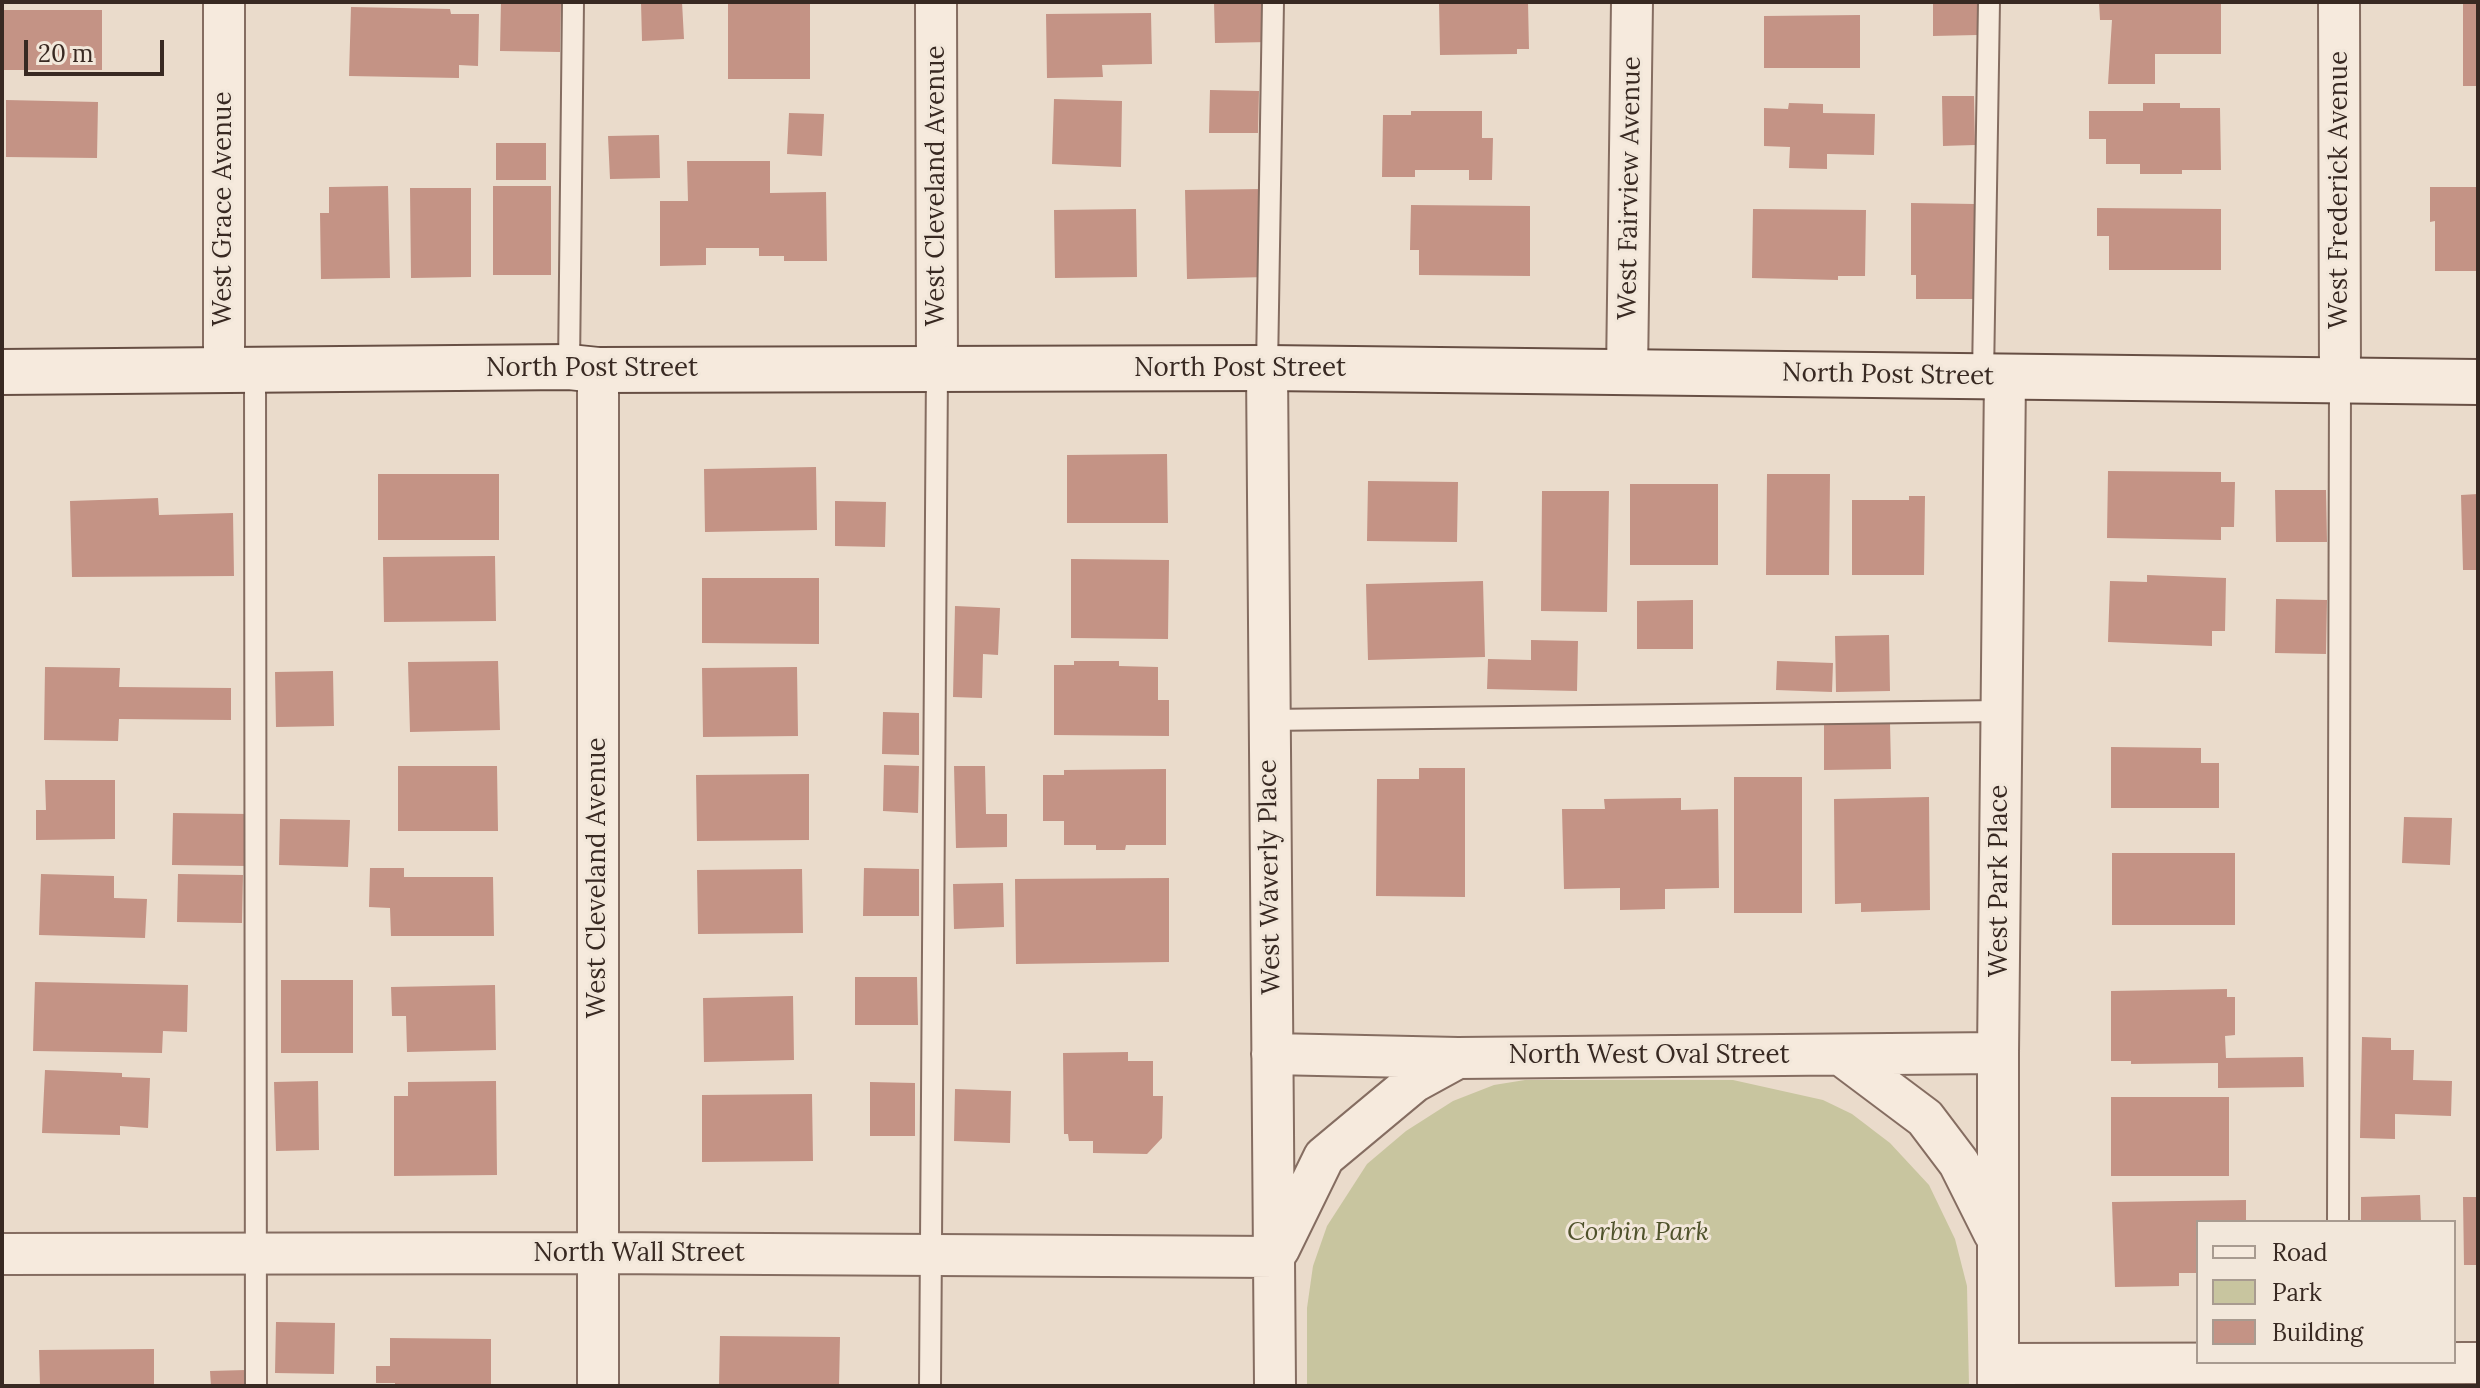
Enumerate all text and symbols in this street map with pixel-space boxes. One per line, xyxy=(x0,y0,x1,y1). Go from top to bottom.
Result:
scale bar xyxy=(28,24,168,74)
text: 20 m xyxy=(38,38,94,69)
street label: West Cleveland Avenue xyxy=(921,45,953,327)
street label: West Frederick Avenue xyxy=(2324,51,2356,329)
street label: West Fairview Avenue xyxy=(1612,56,1648,320)
street label: West Grace Avenue xyxy=(208,91,240,327)
street label: North Post Street xyxy=(486,353,698,385)
street label: North Post Street xyxy=(1134,353,1346,385)
street label: North Post Street xyxy=(1782,358,1994,392)
street label: West Cleveland Avenue xyxy=(582,737,614,1019)
street label: West Waverly Place xyxy=(1252,759,1288,995)
street label: West Park Place xyxy=(1984,785,2016,977)
street label: North West Oval Street xyxy=(1508,1040,1790,1072)
park label: Corbin Park xyxy=(1567,1217,1709,1249)
legend xyxy=(2196,1220,2456,1364)
text: Road xyxy=(2272,1237,2328,1268)
street label: North Wall Street xyxy=(533,1238,745,1270)
text: Park xyxy=(2272,1277,2322,1308)
text: Building xyxy=(2272,1317,2363,1348)

